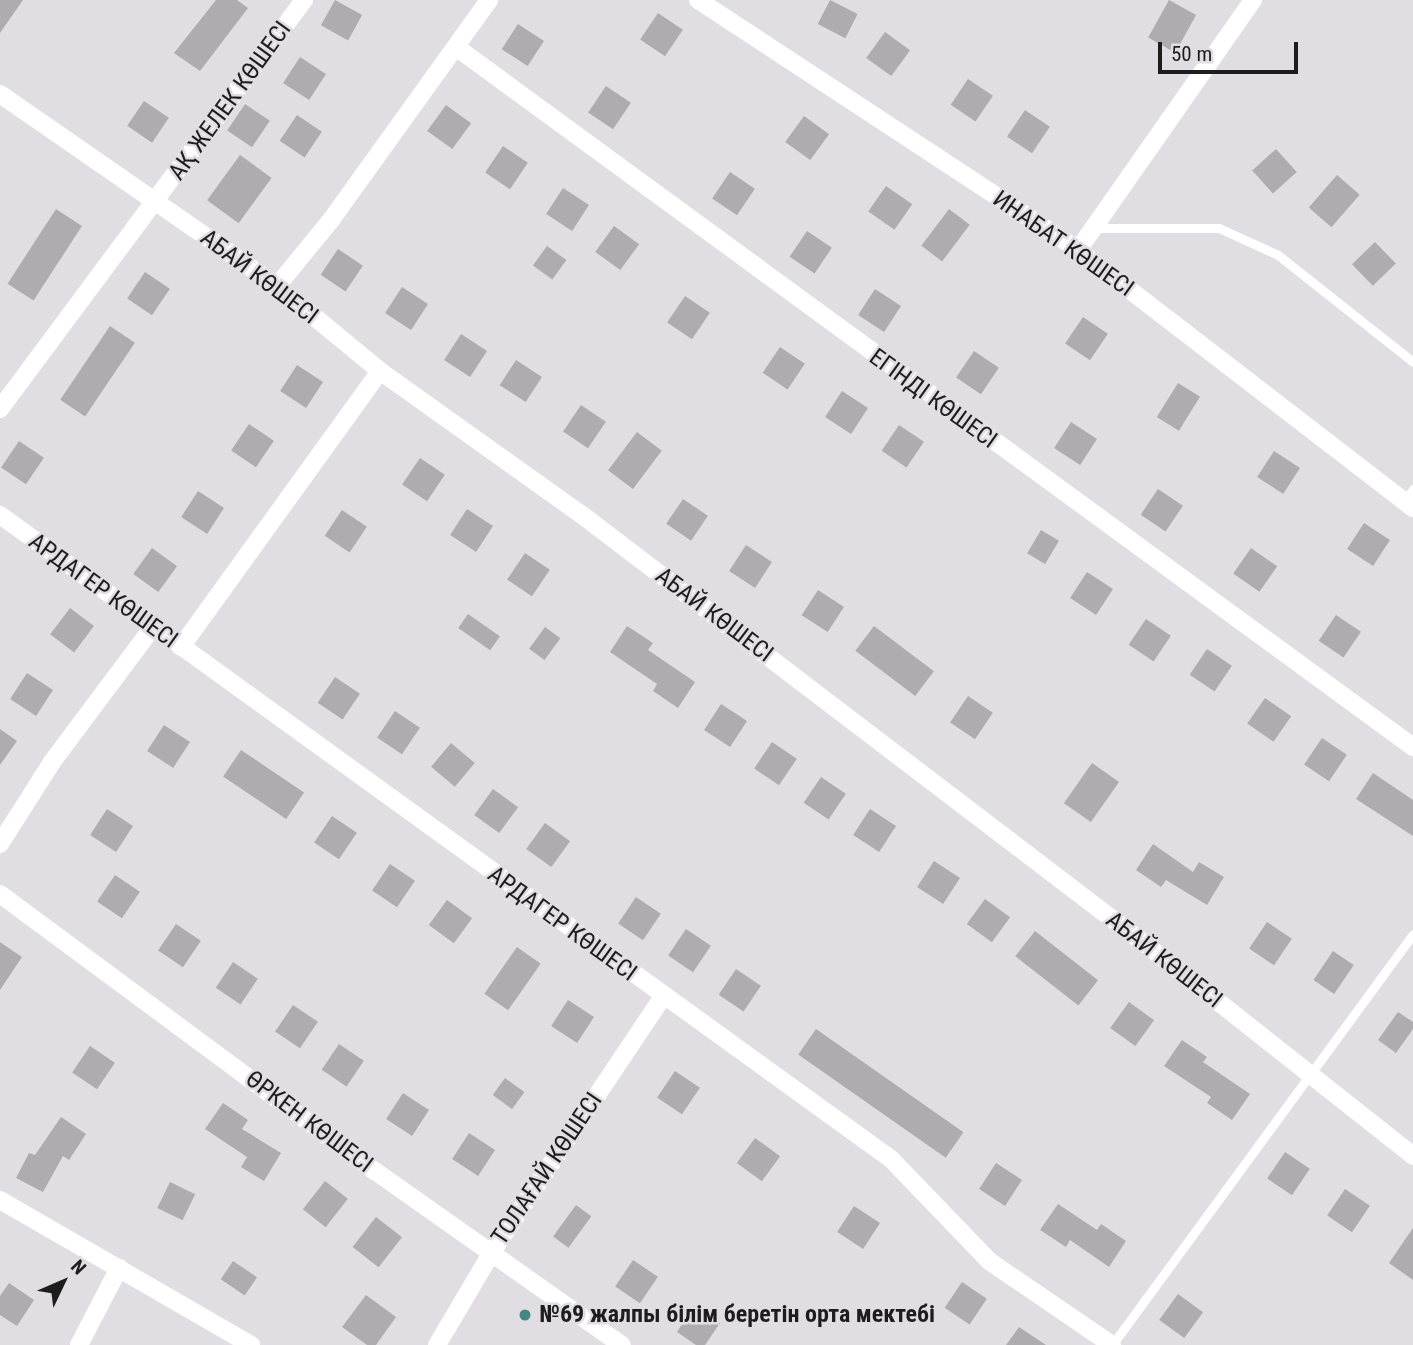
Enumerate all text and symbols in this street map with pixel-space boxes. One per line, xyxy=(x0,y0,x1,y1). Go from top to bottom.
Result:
street label: АҚ ЖЕЛЕК КӨШЕСІ xyxy=(163,16,297,186)
scale bar xyxy=(1161,28,1301,72)
text: 50 m xyxy=(1171,42,1212,66)
street label: ИНАБАТ КӨШЕСІ xyxy=(987,185,1139,303)
street label: АБАЙ КӨШЕСІ xyxy=(195,223,323,331)
street label: ЕГІНДІ КӨШЕСІ xyxy=(864,343,1002,455)
street label: АРДАГЕР КӨШЕСІ xyxy=(23,527,183,655)
street label: АБАЙ КӨШЕСІ xyxy=(650,561,778,669)
street label: АРДАГЕР КӨШЕСІ xyxy=(482,860,642,988)
street label: АБАЙ КӨШЕСІ xyxy=(1100,906,1228,1014)
street label: ӨРКЕН КӨШЕСІ xyxy=(240,1065,378,1179)
street label: ТОЛАҒАЙ КӨШЕСІ xyxy=(486,1088,608,1250)
north arrow xyxy=(28,1247,98,1317)
text: N xyxy=(66,1255,91,1279)
place label: №69 жалпы білім беретін орта мектебі xyxy=(539,1301,935,1329)
marker: №69 жалпы білім беретін орта мектебі xyxy=(517,1307,533,1323)

